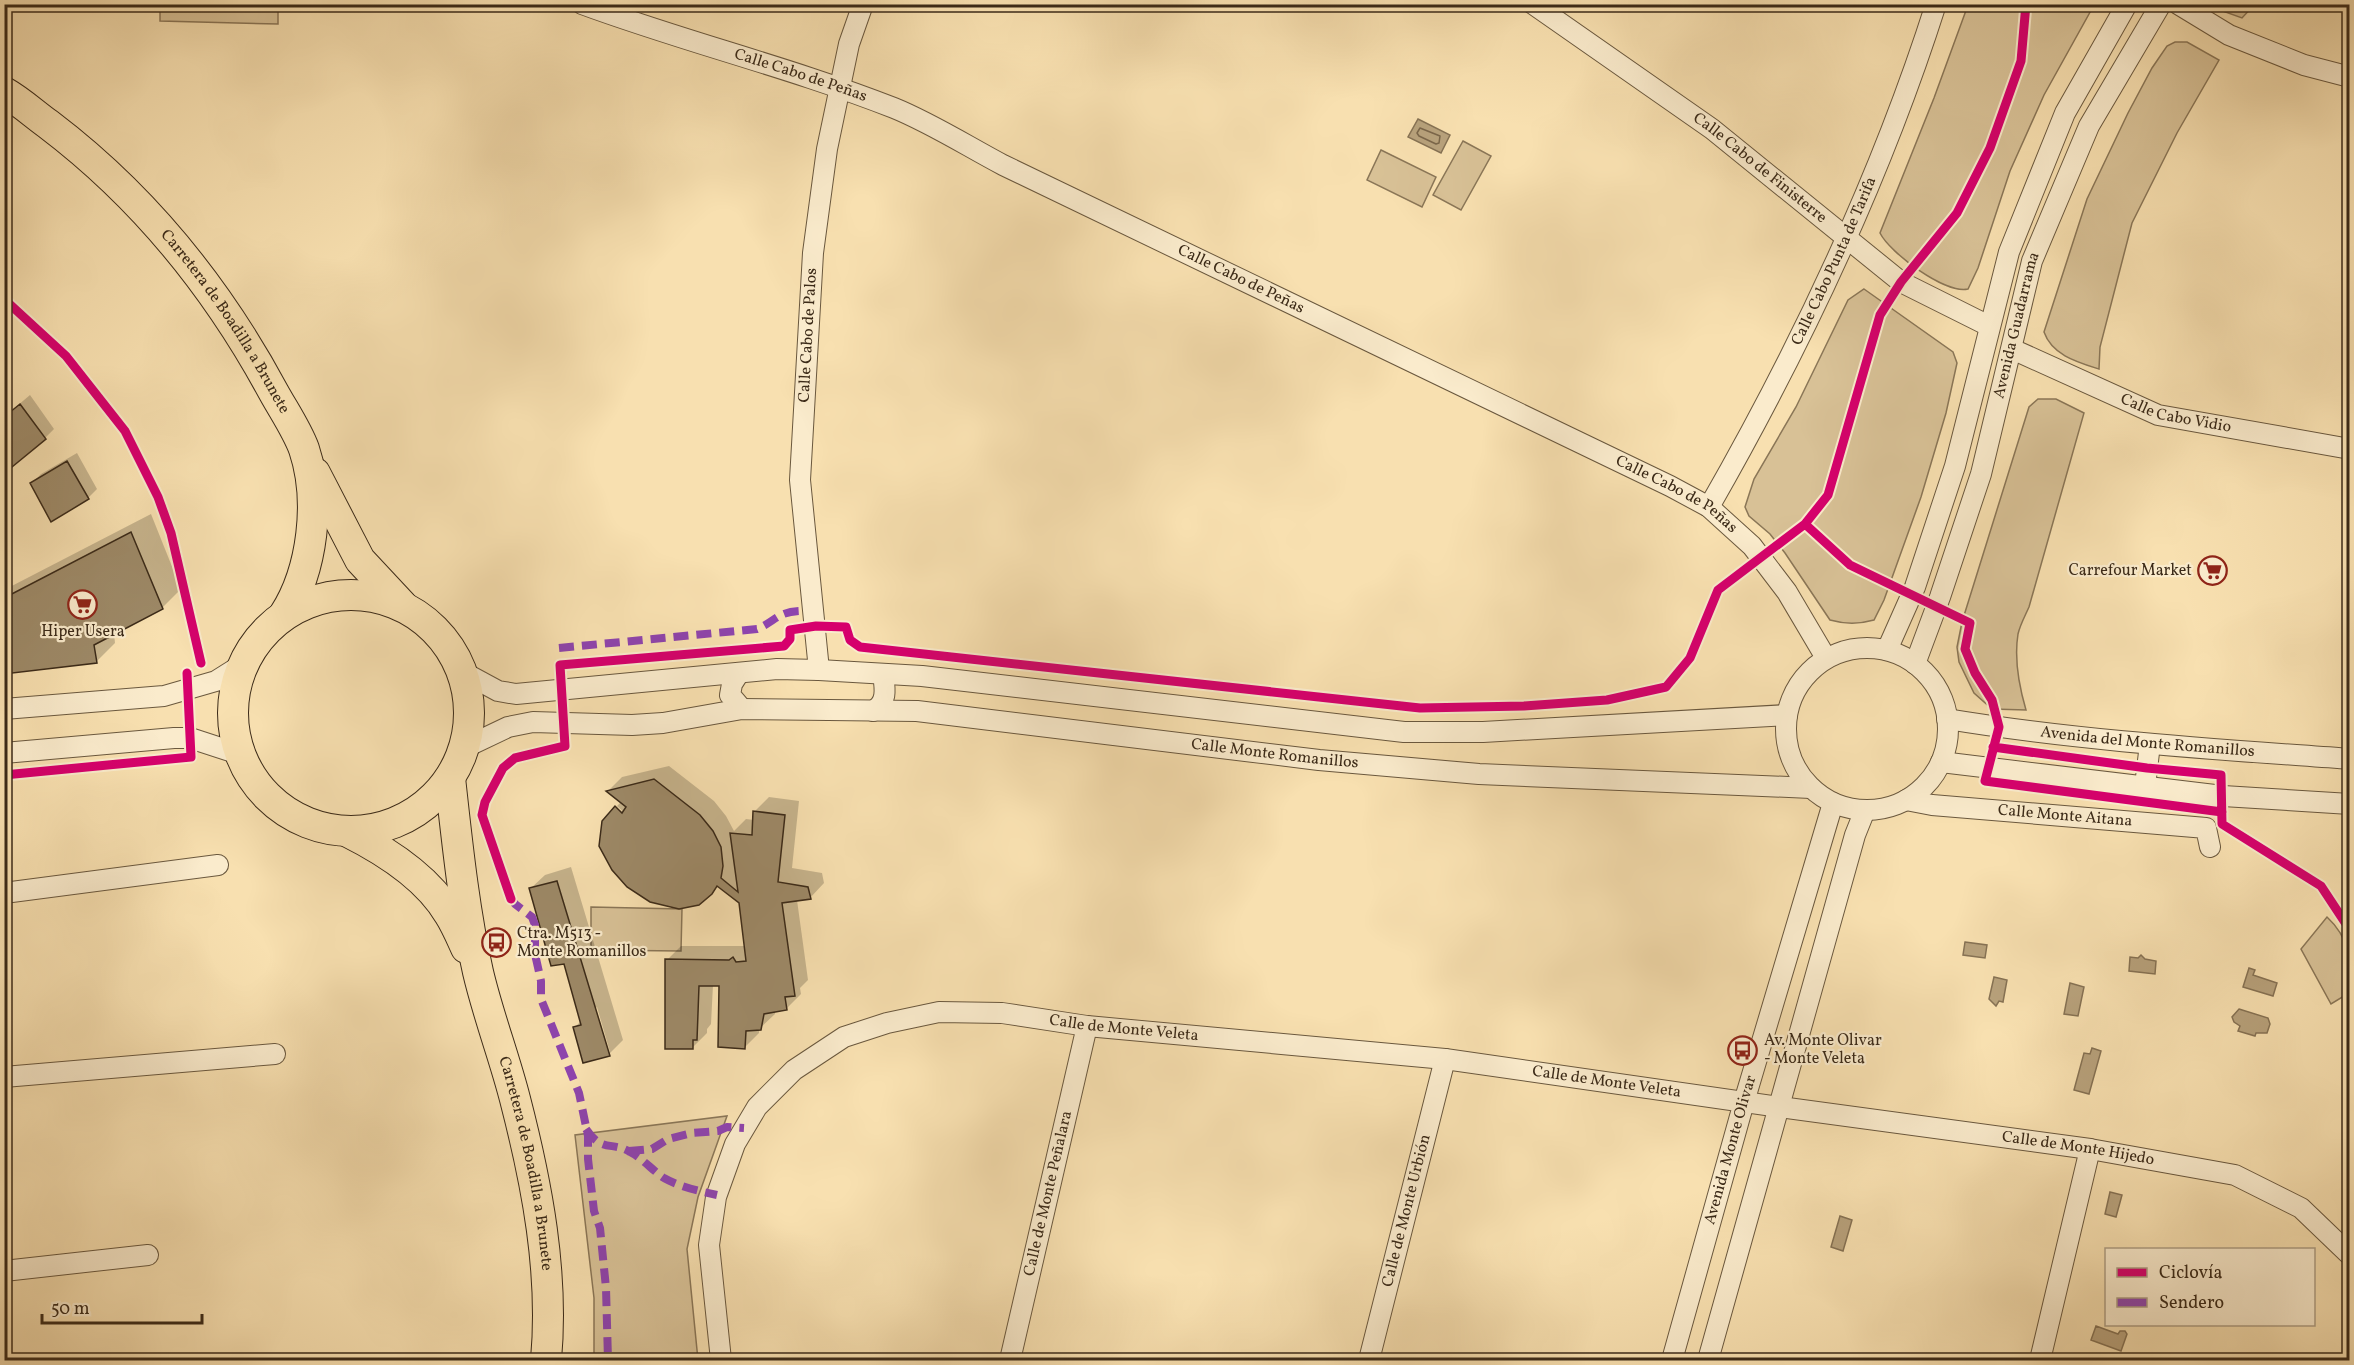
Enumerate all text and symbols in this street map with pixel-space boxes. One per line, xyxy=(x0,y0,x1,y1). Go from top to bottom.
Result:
street label: Calle Cabo de Peñas xyxy=(731,44,870,108)
street label: Calle Cabo de Finisterre xyxy=(1688,108,1831,229)
street label: Calle Cabo Punta de Tarifa xyxy=(1786,174,1882,349)
street label: Carretera de Boadilla a Brunete xyxy=(155,225,295,418)
street label: Calle Cabo de Peñas xyxy=(1174,240,1308,319)
street label: Avenida Guadarrama xyxy=(1988,249,2046,401)
street label: Calle Cabo de Palos xyxy=(793,267,823,403)
street label: Calle Cabo Vidio xyxy=(2117,388,2233,439)
street label: Calle Cabo de Peñas xyxy=(1612,450,1742,539)
supermarket icon: Carrefour Market xyxy=(2197,555,2229,587)
place label: Carrefour Market xyxy=(2068,560,2192,582)
supermarket icon: Hiper Usera xyxy=(67,588,99,620)
place label: Hiper Usera xyxy=(41,621,125,643)
street label: Avenida del Monte Romanillos xyxy=(2039,721,2256,763)
street label: Calle Monte Romanillos xyxy=(1190,734,1360,774)
street label: Calle Monte Aitana xyxy=(1997,800,2133,833)
place label: Ctra. M513 - Monte Romanillos xyxy=(517,923,647,963)
bus stop icon: Ctra. M513 - Monte Romanillos xyxy=(480,927,512,959)
street label: Calle de Monte Veleta xyxy=(1048,1009,1200,1047)
place label: Av. Monte Olivar - Monte Veleta xyxy=(1764,1030,1882,1070)
bus stop icon: Av. Monte Olivar - Monte Veleta xyxy=(1727,1034,1759,1066)
street label: Carretera de Boadilla a Brunete xyxy=(492,1054,557,1272)
street label: Calle de Monte Veleta xyxy=(1531,1061,1683,1104)
street label: Avenida Monte Olivar xyxy=(1699,1072,1762,1227)
street label: Calle de Monte Peñalara xyxy=(1019,1108,1078,1278)
street label: Calle de Monte Hijedo xyxy=(2000,1126,2156,1171)
street label: Calle de Monte Urbión xyxy=(1377,1132,1437,1289)
legend xyxy=(2105,1248,2315,1326)
text: Ciclovía xyxy=(2159,1261,2222,1286)
scale bar xyxy=(42,1287,202,1325)
text: Sendero xyxy=(2159,1291,2224,1316)
text: 50 m xyxy=(51,1297,90,1322)

